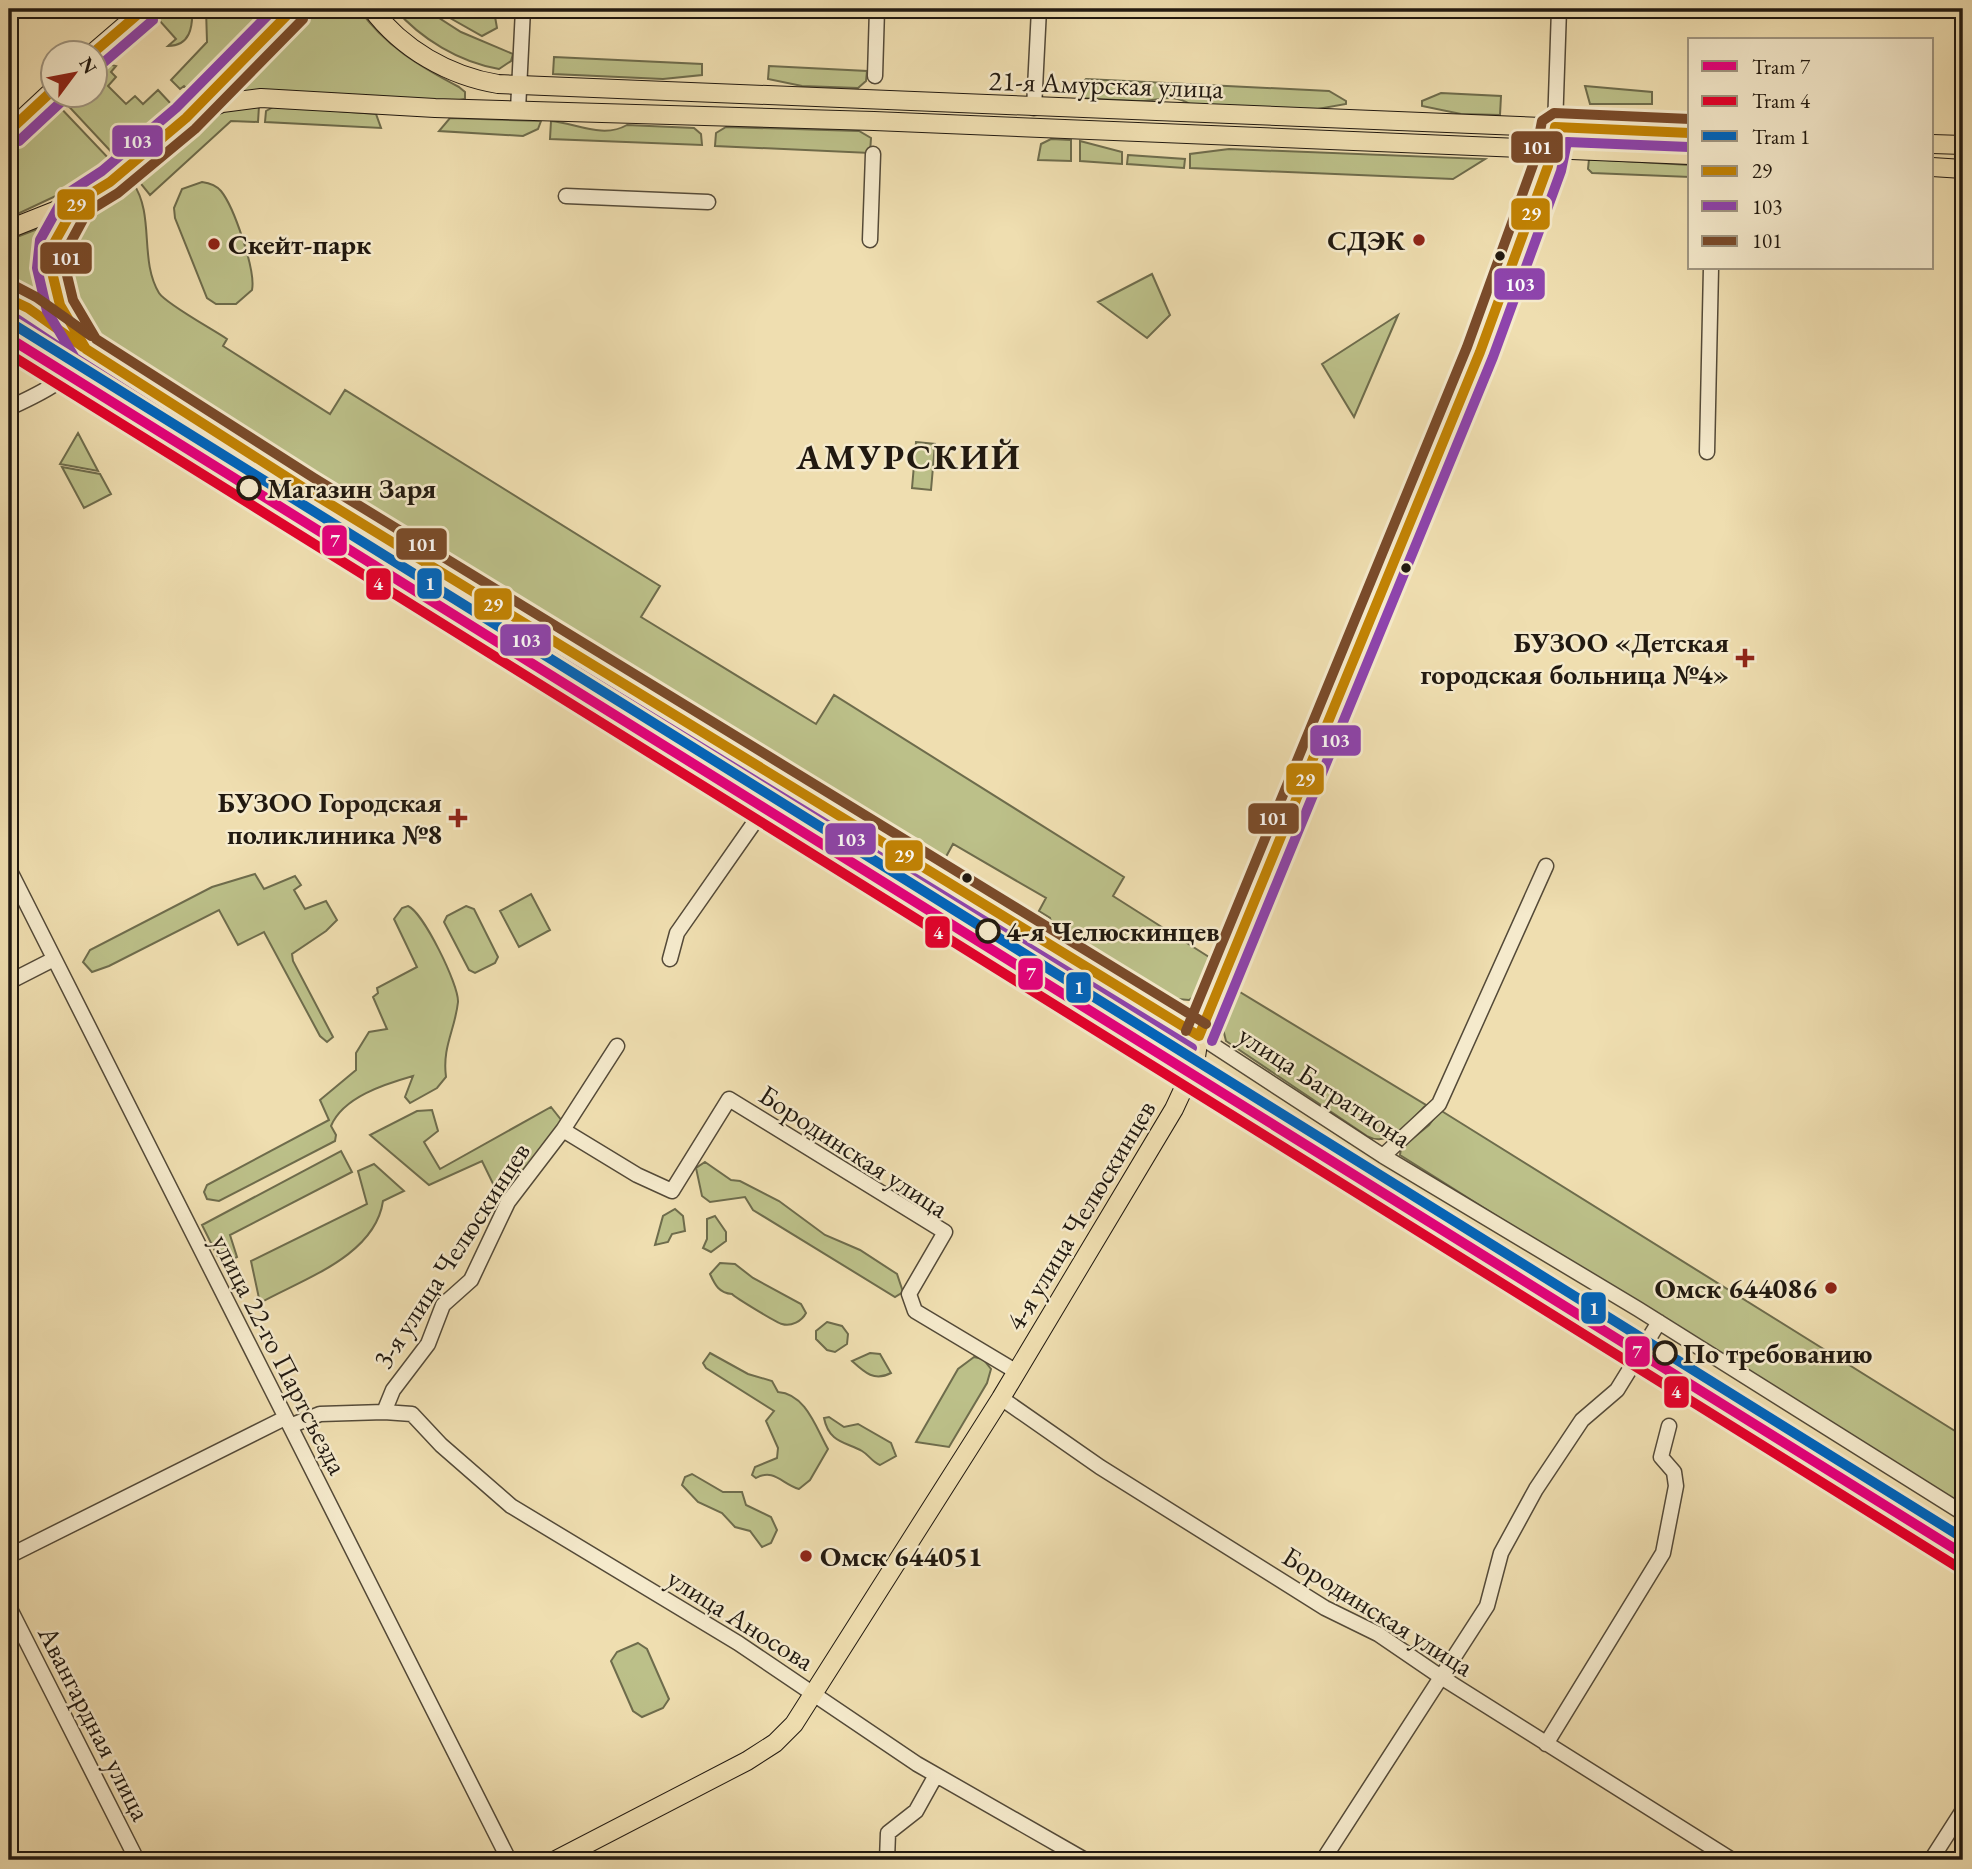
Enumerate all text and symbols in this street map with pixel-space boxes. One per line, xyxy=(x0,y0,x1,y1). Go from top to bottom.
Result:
north arrow xyxy=(38,38,108,108)
legend xyxy=(1688,38,1934,270)
text: N xyxy=(73,52,103,79)
text: Tram 7 xyxy=(1752,53,1811,80)
street label: 21-я Амурская улица xyxy=(988,62,1225,106)
text: Tram 4 xyxy=(1752,87,1811,114)
text: Tram 1 xyxy=(1752,123,1810,150)
line badge: 103 xyxy=(111,124,164,158)
text: 103 xyxy=(122,129,152,154)
line badge: 101 xyxy=(1510,130,1564,164)
text: 101 xyxy=(1522,135,1552,160)
text: 29 xyxy=(1752,157,1772,184)
line badge: 29 xyxy=(56,188,96,221)
text: 29 xyxy=(66,192,86,217)
text: 103 xyxy=(1752,193,1782,220)
line badge: 29 xyxy=(1510,197,1551,231)
text: 29 xyxy=(1521,201,1541,226)
place label: СДЭК xyxy=(1327,222,1406,258)
place label: Скейт-парк xyxy=(228,226,372,262)
text: 101 xyxy=(1752,227,1782,254)
marker: СДЭК xyxy=(1411,232,1427,248)
marker: Скейт-парк xyxy=(206,236,222,252)
line badge: 101 xyxy=(39,241,93,275)
text: 101 xyxy=(51,246,81,271)
unlabelled marker xyxy=(1493,249,1507,263)
line badge: 103 xyxy=(1493,267,1546,301)
text: 103 xyxy=(1505,272,1535,297)
district label: АМУРСКИЙ xyxy=(795,434,1022,479)
place label: Магазин Заря xyxy=(267,470,436,506)
marker: Магазин Заря xyxy=(237,476,261,500)
line badge: 7 xyxy=(321,524,348,557)
line badge: 101 xyxy=(395,527,448,561)
text: 7 xyxy=(330,528,341,553)
text: 101 xyxy=(407,532,437,557)
unlabelled marker xyxy=(1399,561,1413,575)
line badge: 4 xyxy=(365,567,392,601)
line badge: 1 xyxy=(416,567,443,600)
text: 4 xyxy=(373,571,384,596)
text: 1 xyxy=(425,571,435,596)
line badge: 29 xyxy=(473,587,513,621)
text: 29 xyxy=(483,592,503,617)
line badge: 103 xyxy=(499,623,552,657)
place label: БУЗОО «Детская городская больница №4» xyxy=(1420,624,1729,692)
text: 103 xyxy=(511,628,541,653)
marker: БУЗОО «Детская городская больница №4» xyxy=(1735,648,1755,668)
line badge: 103 xyxy=(1309,724,1362,757)
text: 103 xyxy=(1320,728,1350,753)
line badge: 29 xyxy=(1285,762,1325,796)
text: 29 xyxy=(1295,767,1315,792)
place label: БУЗОО Городская поликлиника №8 xyxy=(217,784,442,852)
line badge: 101 xyxy=(1247,802,1300,835)
text: 101 xyxy=(1258,806,1288,831)
marker: БУЗОО Городская поликлиника №8 xyxy=(448,808,468,828)
line badge: 103 xyxy=(824,822,877,856)
text: 103 xyxy=(836,827,866,852)
line badge: 29 xyxy=(884,839,924,872)
text: 29 xyxy=(894,843,914,868)
unlabelled marker xyxy=(960,871,974,885)
place label: 4-я Челюскинцев xyxy=(1006,913,1220,949)
line badge: 4 xyxy=(924,915,951,949)
marker: 4-я Челюскинцев xyxy=(976,919,1000,943)
text: 4 xyxy=(933,920,944,945)
line badge: 7 xyxy=(1017,957,1044,991)
text: 7 xyxy=(1026,961,1037,986)
line badge: 1 xyxy=(1065,971,1092,1004)
text: 1 xyxy=(1074,975,1084,1000)
street label: улица Багратиона xyxy=(1232,1017,1419,1156)
street label: Бородинская улица xyxy=(752,1076,956,1226)
street label: 4-я улица Челюскинцев xyxy=(997,1093,1163,1337)
street label: 3-я улица Челюскинцев xyxy=(364,1135,538,1375)
street label: улица 22-го Партсъезда xyxy=(204,1228,357,1481)
place label: Омск 644086 xyxy=(1654,1270,1817,1306)
marker: Омск 644086 xyxy=(1823,1280,1839,1296)
line badge: 1 xyxy=(1580,1291,1607,1325)
text: 1 xyxy=(1589,1296,1599,1321)
line badge: 7 xyxy=(1624,1335,1651,1368)
place label: По требованию xyxy=(1683,1335,1872,1371)
text: 7 xyxy=(1632,1339,1643,1364)
marker: По требованию xyxy=(1653,1341,1677,1365)
line badge: 4 xyxy=(1663,1375,1690,1409)
text: 4 xyxy=(1671,1379,1682,1404)
place label: Омск 644051 xyxy=(820,1538,983,1574)
street label: Бородинская улица xyxy=(1276,1538,1481,1685)
marker: Омск 644051 xyxy=(798,1548,814,1564)
street label: улица Аносова xyxy=(661,1560,822,1679)
street label: Авангардная улица xyxy=(30,1619,160,1827)

